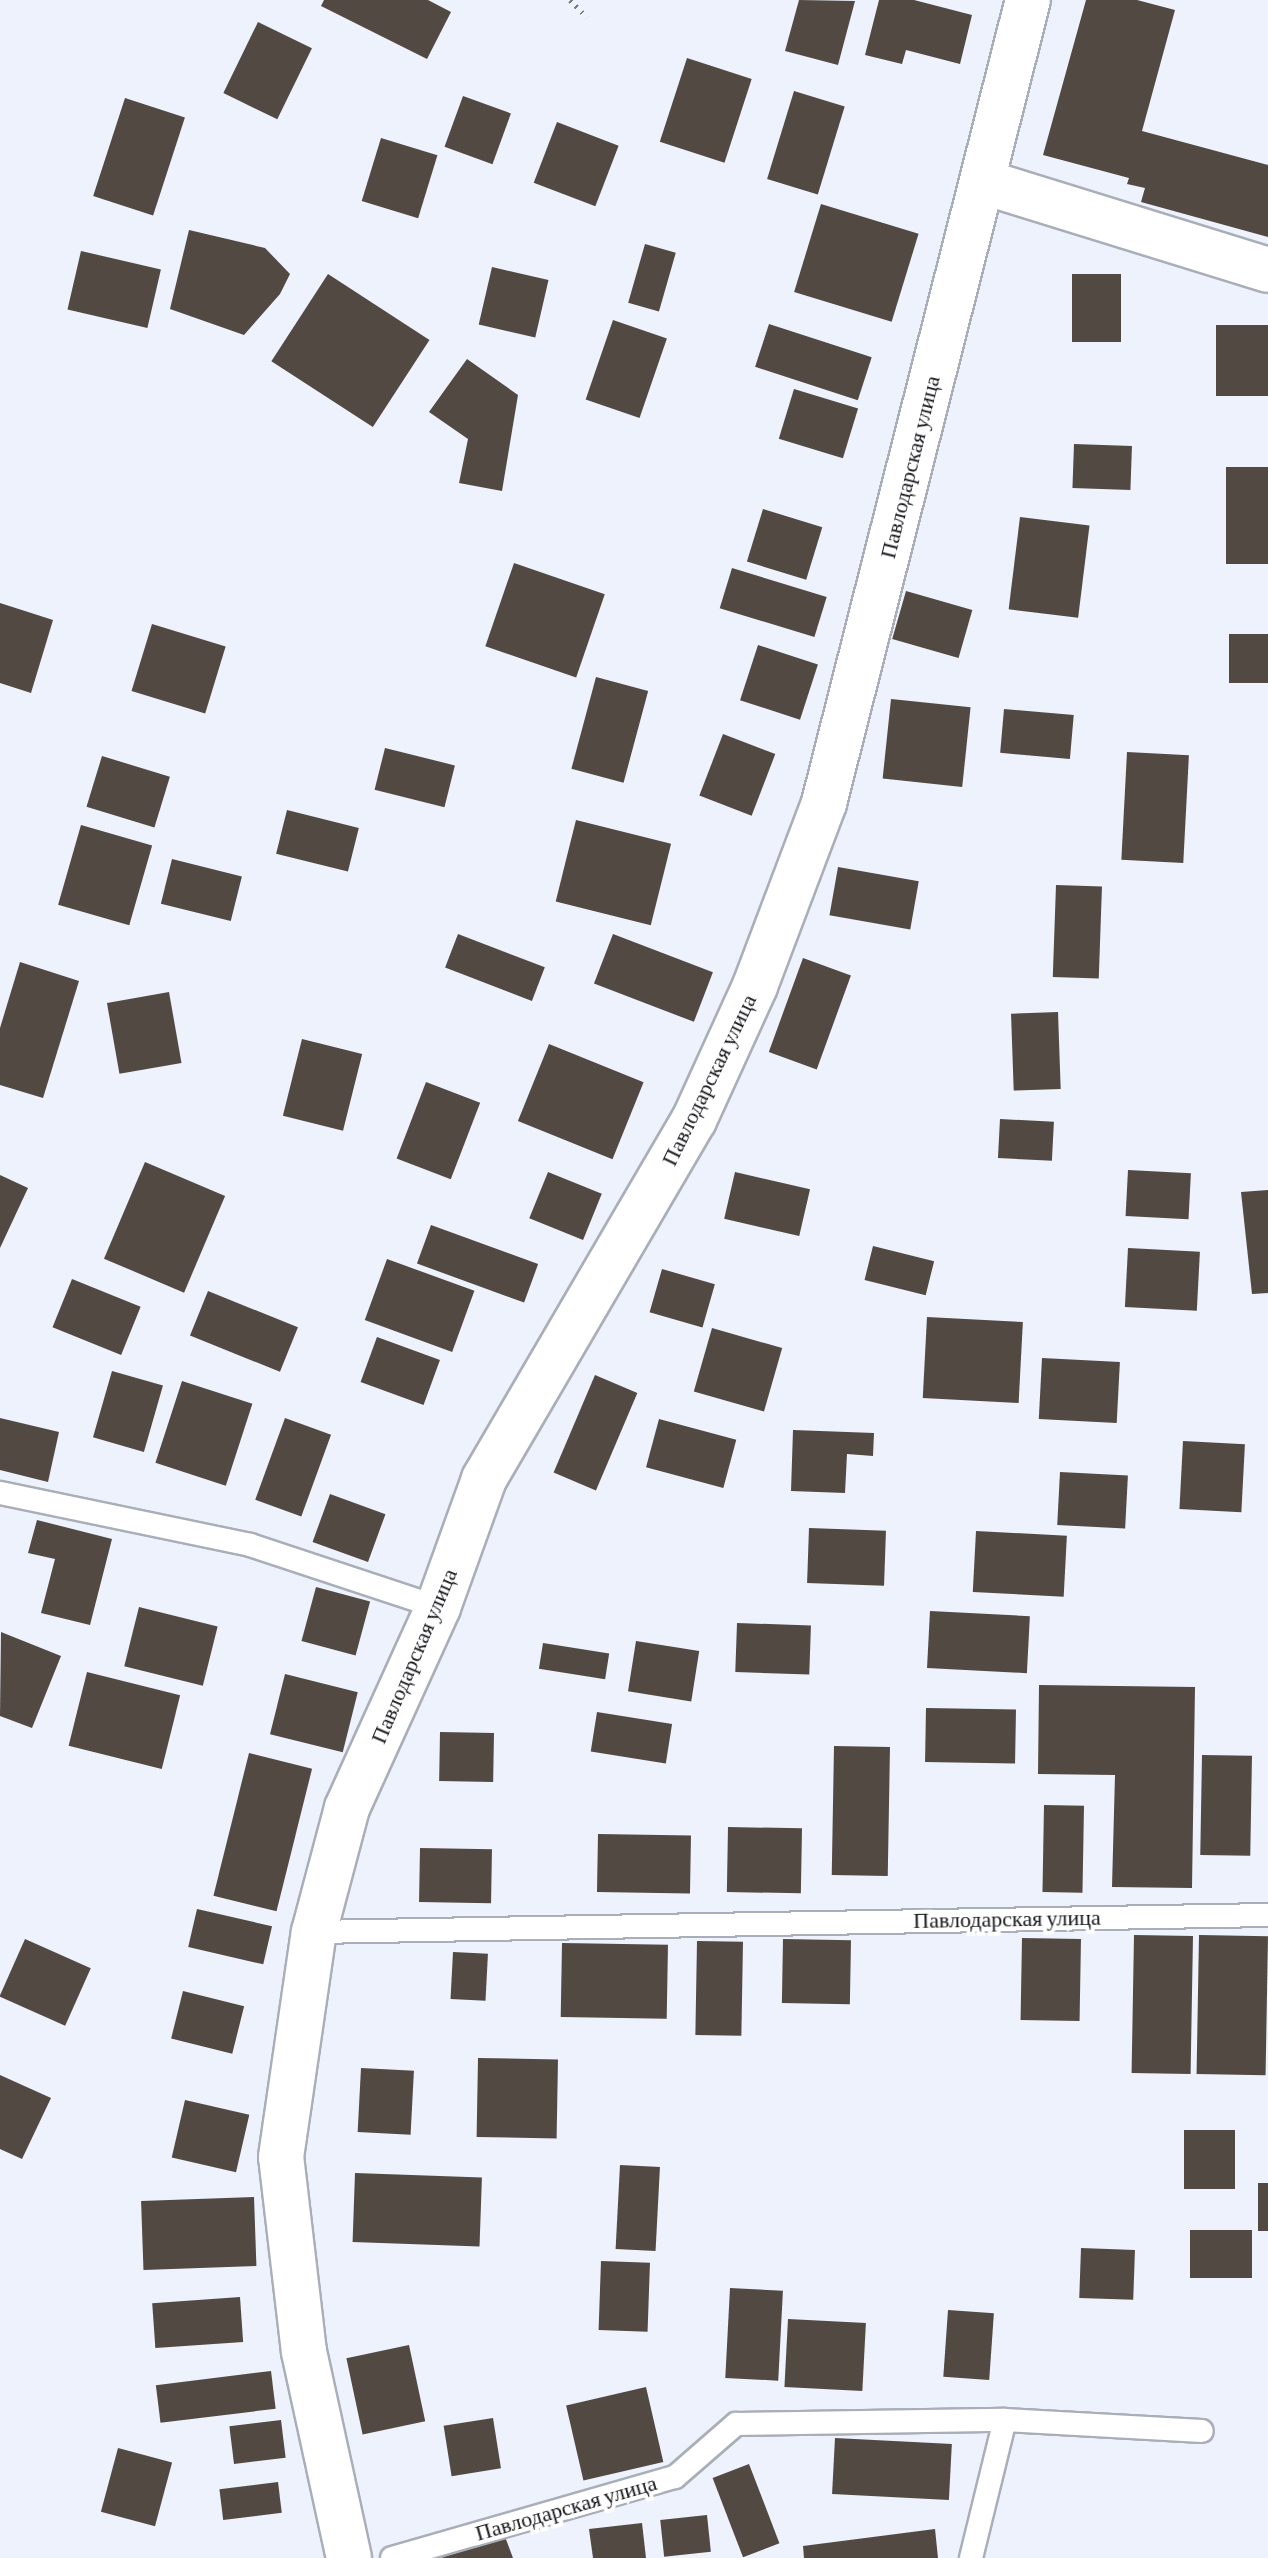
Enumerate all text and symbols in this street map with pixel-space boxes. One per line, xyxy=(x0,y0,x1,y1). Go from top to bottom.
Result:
street label: Павлодарская улица xyxy=(875,373,945,561)
street label: Павлодарская улица xyxy=(656,990,762,1170)
street label: Павлодарская улица xyxy=(365,1565,463,1747)
street label: Павлодарская улица xyxy=(913,1904,1101,1934)
street label: Павлодарская улица xyxy=(472,2469,660,2547)

